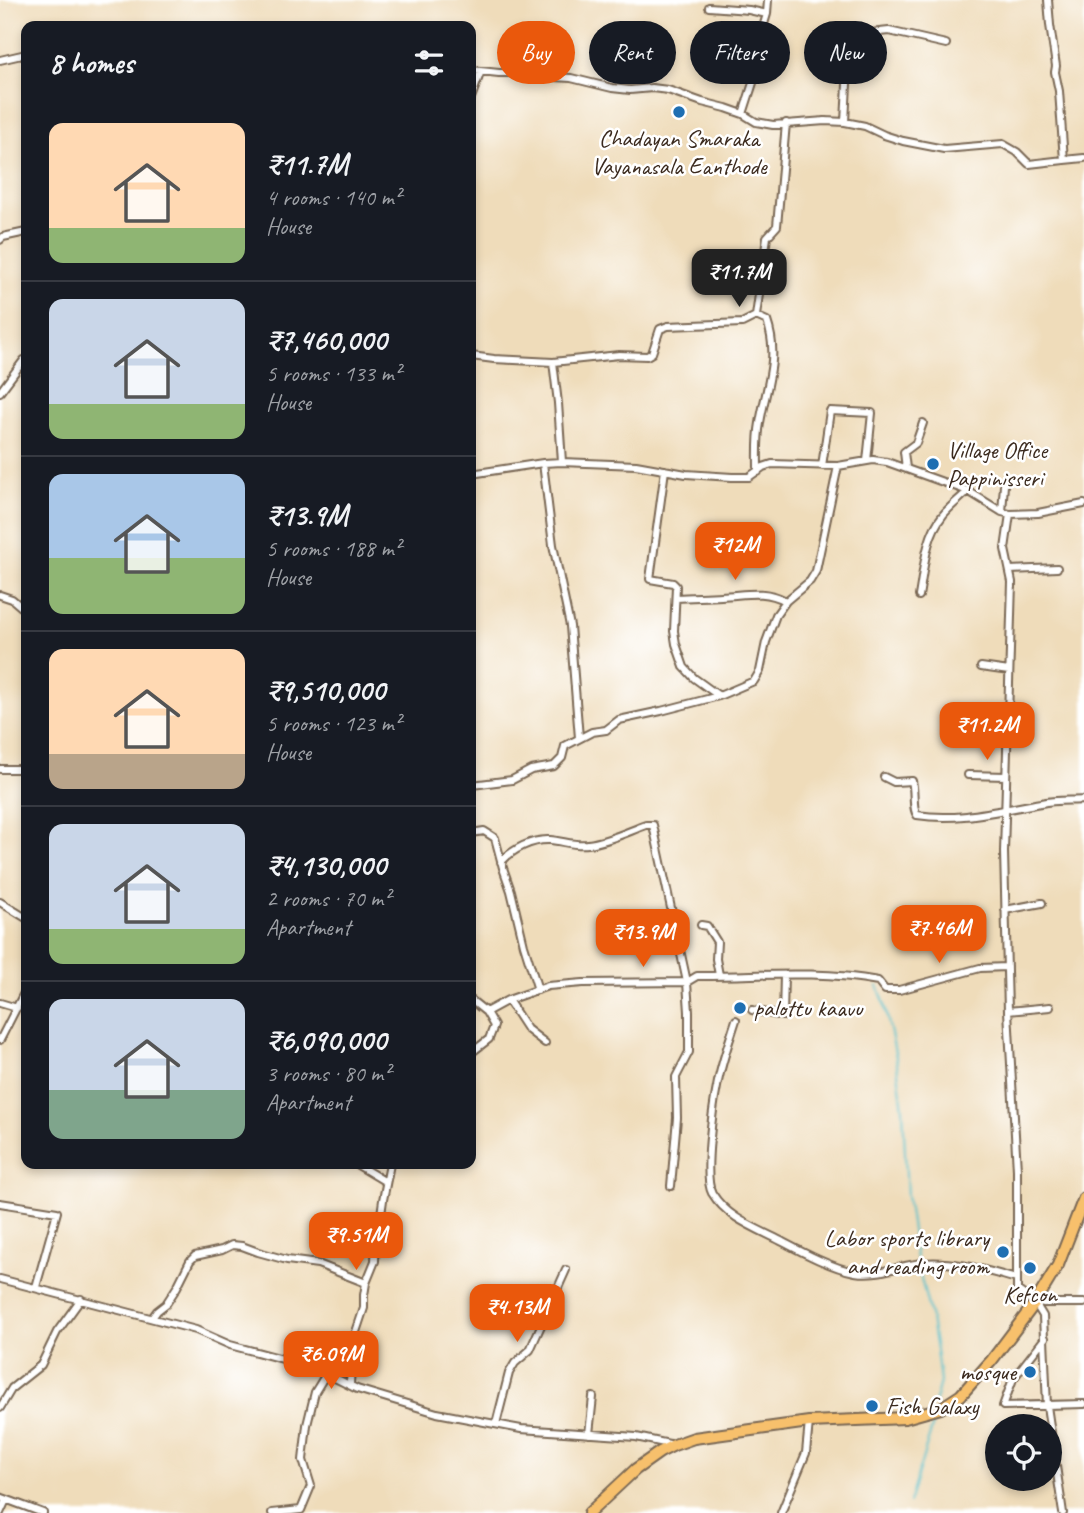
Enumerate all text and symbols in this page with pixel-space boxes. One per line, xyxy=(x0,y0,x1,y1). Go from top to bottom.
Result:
chip: Buy xyxy=(497,21,575,84)
chip: Rent xyxy=(589,21,676,84)
chip: Filters xyxy=(690,21,790,84)
chip: New xyxy=(804,21,887,84)
text: 8 homes xyxy=(49,44,134,82)
icon: filters xyxy=(410,44,448,82)
marker: Chadayan Smaraka Vayanasala Eanthode xyxy=(671,104,687,120)
place label: Chadayan Smaraka Vayanasala Eanthode xyxy=(591,123,769,181)
text: ₹11.7M xyxy=(266,145,348,183)
icon: home xyxy=(105,151,189,235)
text: 4 rooms · 140 m² xyxy=(266,183,401,212)
text: House xyxy=(266,212,311,241)
pin: ₹11.7M xyxy=(682,250,796,309)
text: ₹11.7M xyxy=(708,257,770,286)
text: ₹7,460,000 xyxy=(266,321,386,359)
icon: home xyxy=(105,327,189,411)
text: 5 rooms · 133 m² xyxy=(266,359,401,388)
text: House xyxy=(266,388,311,417)
place label: Village Office Pappinisseri xyxy=(947,435,1049,493)
marker: Village Office Pappinisseri xyxy=(925,456,941,472)
text: ₹13.9M xyxy=(266,496,347,534)
icon: home xyxy=(105,502,189,586)
pin: ₹12M xyxy=(694,522,776,582)
text: ₹12M xyxy=(711,530,759,559)
text: 5 rooms · 188 m² xyxy=(266,534,401,563)
text: House xyxy=(266,563,311,592)
text: ₹9,510,000 xyxy=(266,671,385,709)
icon: home xyxy=(105,677,189,761)
pin: ₹11.2M xyxy=(930,702,1044,762)
text: 5 rooms · 123 m² xyxy=(266,709,401,738)
text: ₹11.2M xyxy=(956,710,1018,739)
text: House xyxy=(266,738,311,767)
text: ₹4,130,000 xyxy=(266,846,386,884)
icon: home xyxy=(105,852,189,936)
text: 2 rooms · 70 m² xyxy=(266,884,390,913)
pin: ₹7.46M xyxy=(882,906,996,965)
pin: ₹13.9M xyxy=(586,909,700,969)
text: Apartment xyxy=(266,913,351,942)
text: ₹7.46M xyxy=(907,913,971,942)
text: ₹13.9M xyxy=(612,917,674,946)
place label: palottu kaavu xyxy=(754,993,864,1023)
marker: palottu kaavu xyxy=(732,1000,748,1016)
text: ₹6,090,000 xyxy=(266,1021,386,1059)
icon: home xyxy=(105,1027,189,1111)
text: 3 rooms · 80 m² xyxy=(266,1059,390,1088)
text: Apartment xyxy=(266,1088,351,1117)
pin: ₹9.51M xyxy=(299,1212,413,1272)
text: ₹9.51M xyxy=(325,1220,387,1249)
place label: Labor sports library and reading room xyxy=(825,1223,991,1281)
marker: Labor sports library and reading room xyxy=(995,1244,1011,1260)
marker: Kefcon xyxy=(1022,1260,1038,1276)
place label: Kefcon xyxy=(1003,1279,1058,1309)
pin: ₹4.13M xyxy=(460,1284,574,1344)
text: ₹4.13M xyxy=(486,1292,548,1321)
pin: ₹6.09M xyxy=(274,1332,388,1391)
text: ₹6.09M xyxy=(300,1339,362,1368)
place label: mosque xyxy=(960,1357,1018,1387)
marker: mosque xyxy=(1022,1364,1038,1380)
place label: Fish Galaxy xyxy=(886,1391,980,1421)
marker: Fish Galaxy xyxy=(864,1398,880,1414)
map controls xyxy=(985,1414,1062,1491)
button: locate xyxy=(985,1414,1062,1491)

